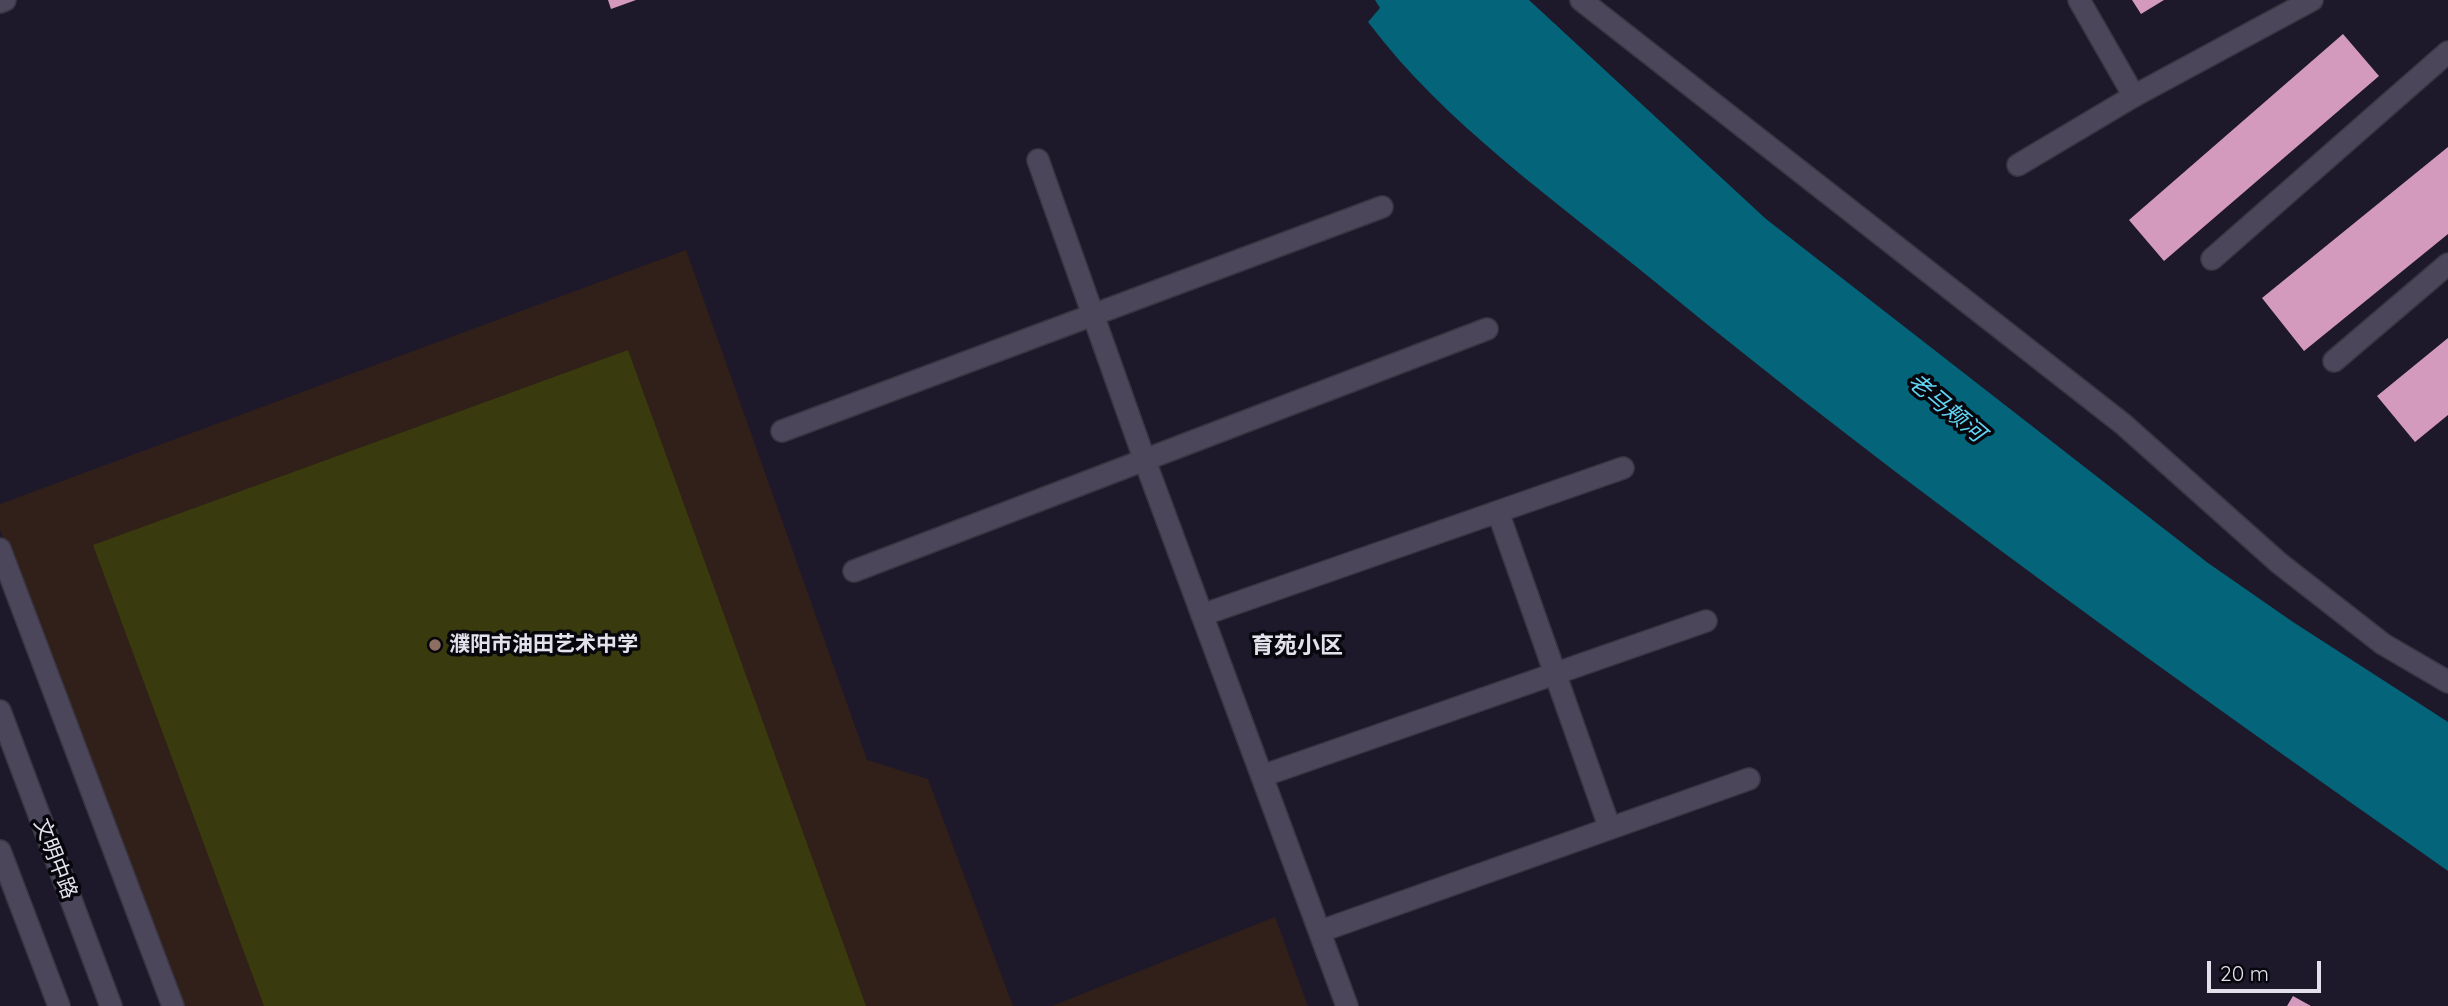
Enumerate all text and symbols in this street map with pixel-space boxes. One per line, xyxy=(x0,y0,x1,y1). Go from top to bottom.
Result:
water label: 老马颊河 xyxy=(1902,368,1990,448)
place label: 濮阳市油田艺术中学 xyxy=(449,632,638,658)
district label: 育苑小区 xyxy=(1251,632,1343,660)
marker: 濮阳市油田艺术中学 xyxy=(427,637,443,653)
street label: 文明中路 xyxy=(28,815,82,903)
scale bar xyxy=(2210,946,2324,990)
text: 20 m xyxy=(2220,960,2269,986)

